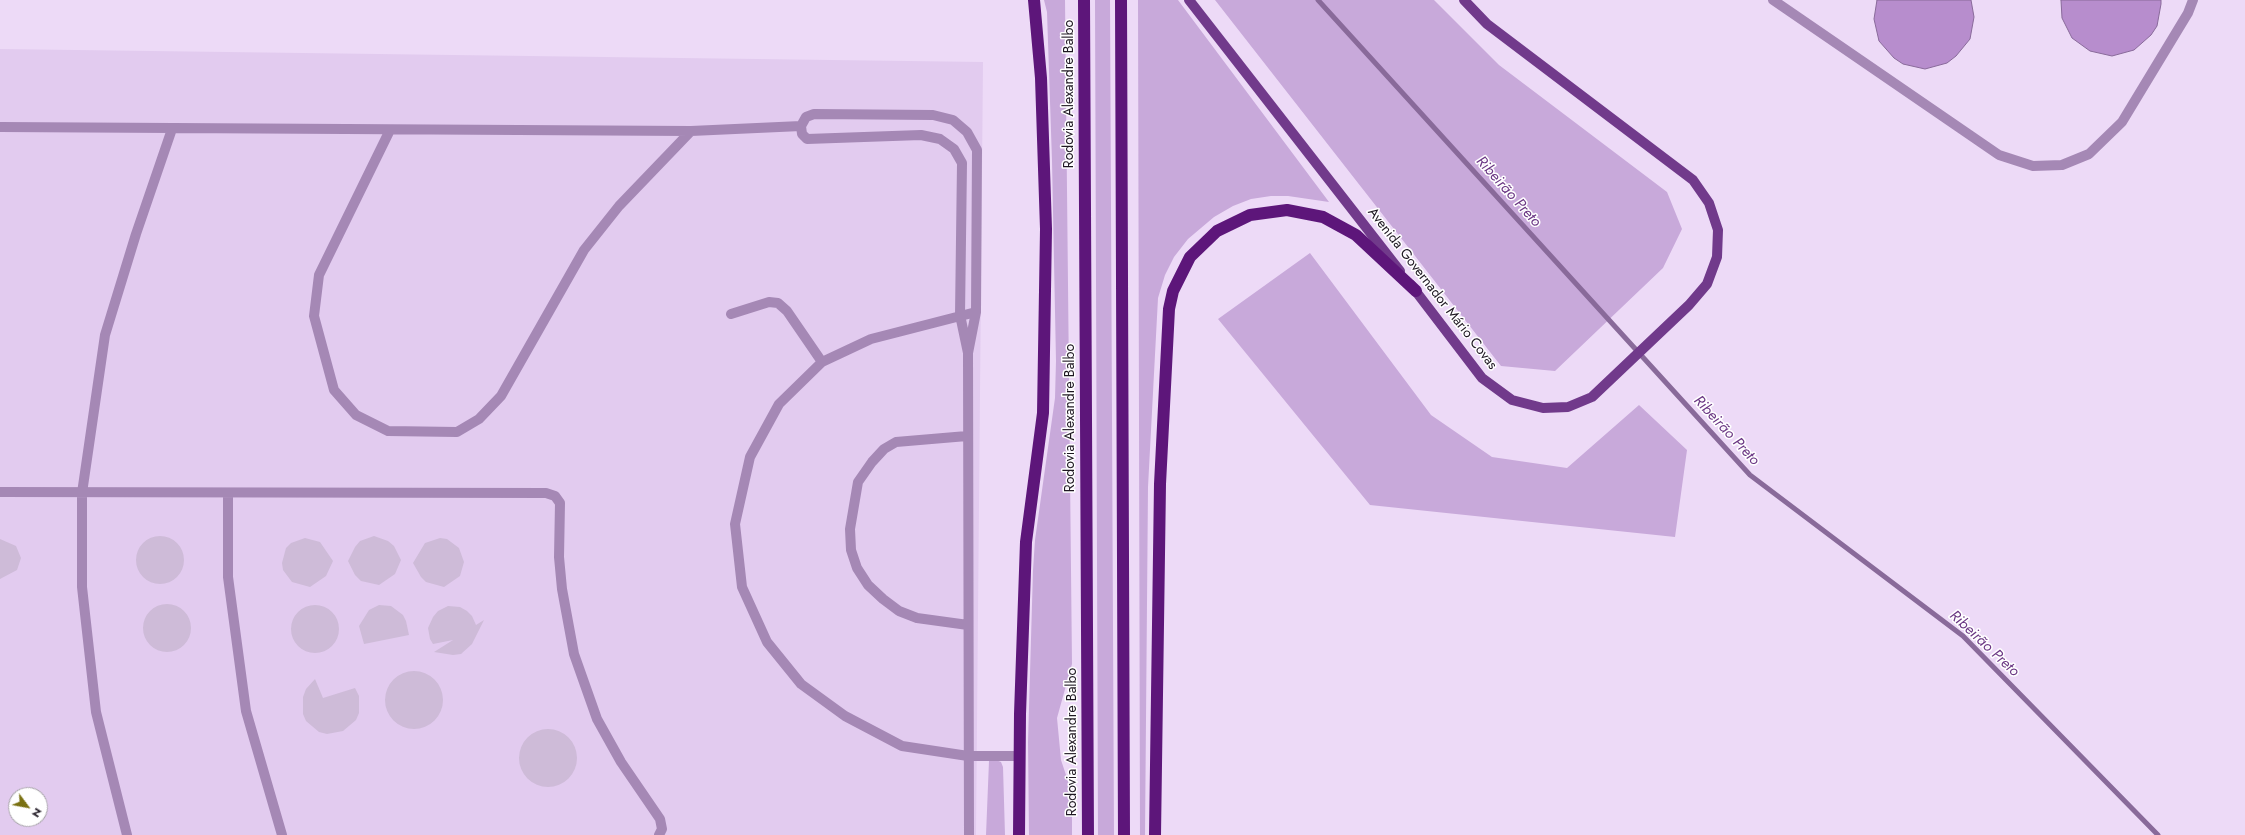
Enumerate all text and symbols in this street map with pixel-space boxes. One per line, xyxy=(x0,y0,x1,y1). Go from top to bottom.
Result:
street label: Rodovia Alexandre Balbo xyxy=(1062,20,1078,168)
water label: Ribeirão Preto xyxy=(1472,153,1544,231)
street label: Avenida Governador Mário Covas xyxy=(1364,205,1500,373)
street label: Rodovia Alexandre Balbo xyxy=(1063,344,1079,492)
water label: Ribeirão Preto xyxy=(1689,392,1763,470)
water label: Ribeirão Preto xyxy=(1945,607,2023,681)
street label: Rodovia Alexandre Balbo xyxy=(1065,668,1081,816)
north arrow xyxy=(8,787,48,827)
text: N xyxy=(28,805,46,821)

